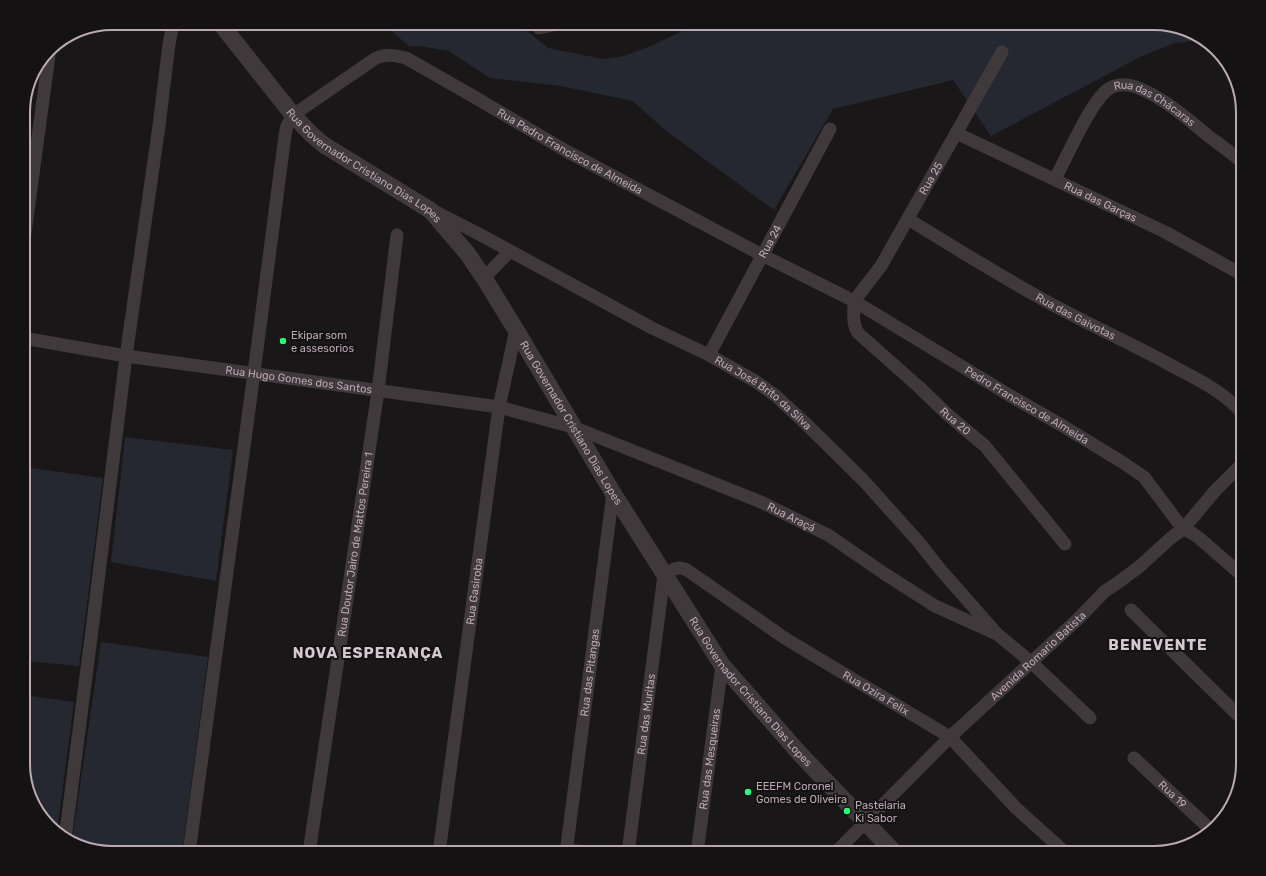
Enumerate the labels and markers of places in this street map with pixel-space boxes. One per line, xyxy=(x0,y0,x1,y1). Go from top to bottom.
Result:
place label: Ekipar som e assesorios xyxy=(291,329,354,355)
marker: Ekipar som e assesorios xyxy=(278,336,288,346)
place label: EEEFM Coronel Gomes de Oliveira xyxy=(756,780,847,806)
marker: EEEFM Coronel Gomes de Oliveira xyxy=(743,787,753,797)
place label: Pastelaria Ki Sabor xyxy=(855,799,906,825)
marker: Pastelaria Ki Sabor xyxy=(842,806,852,816)

